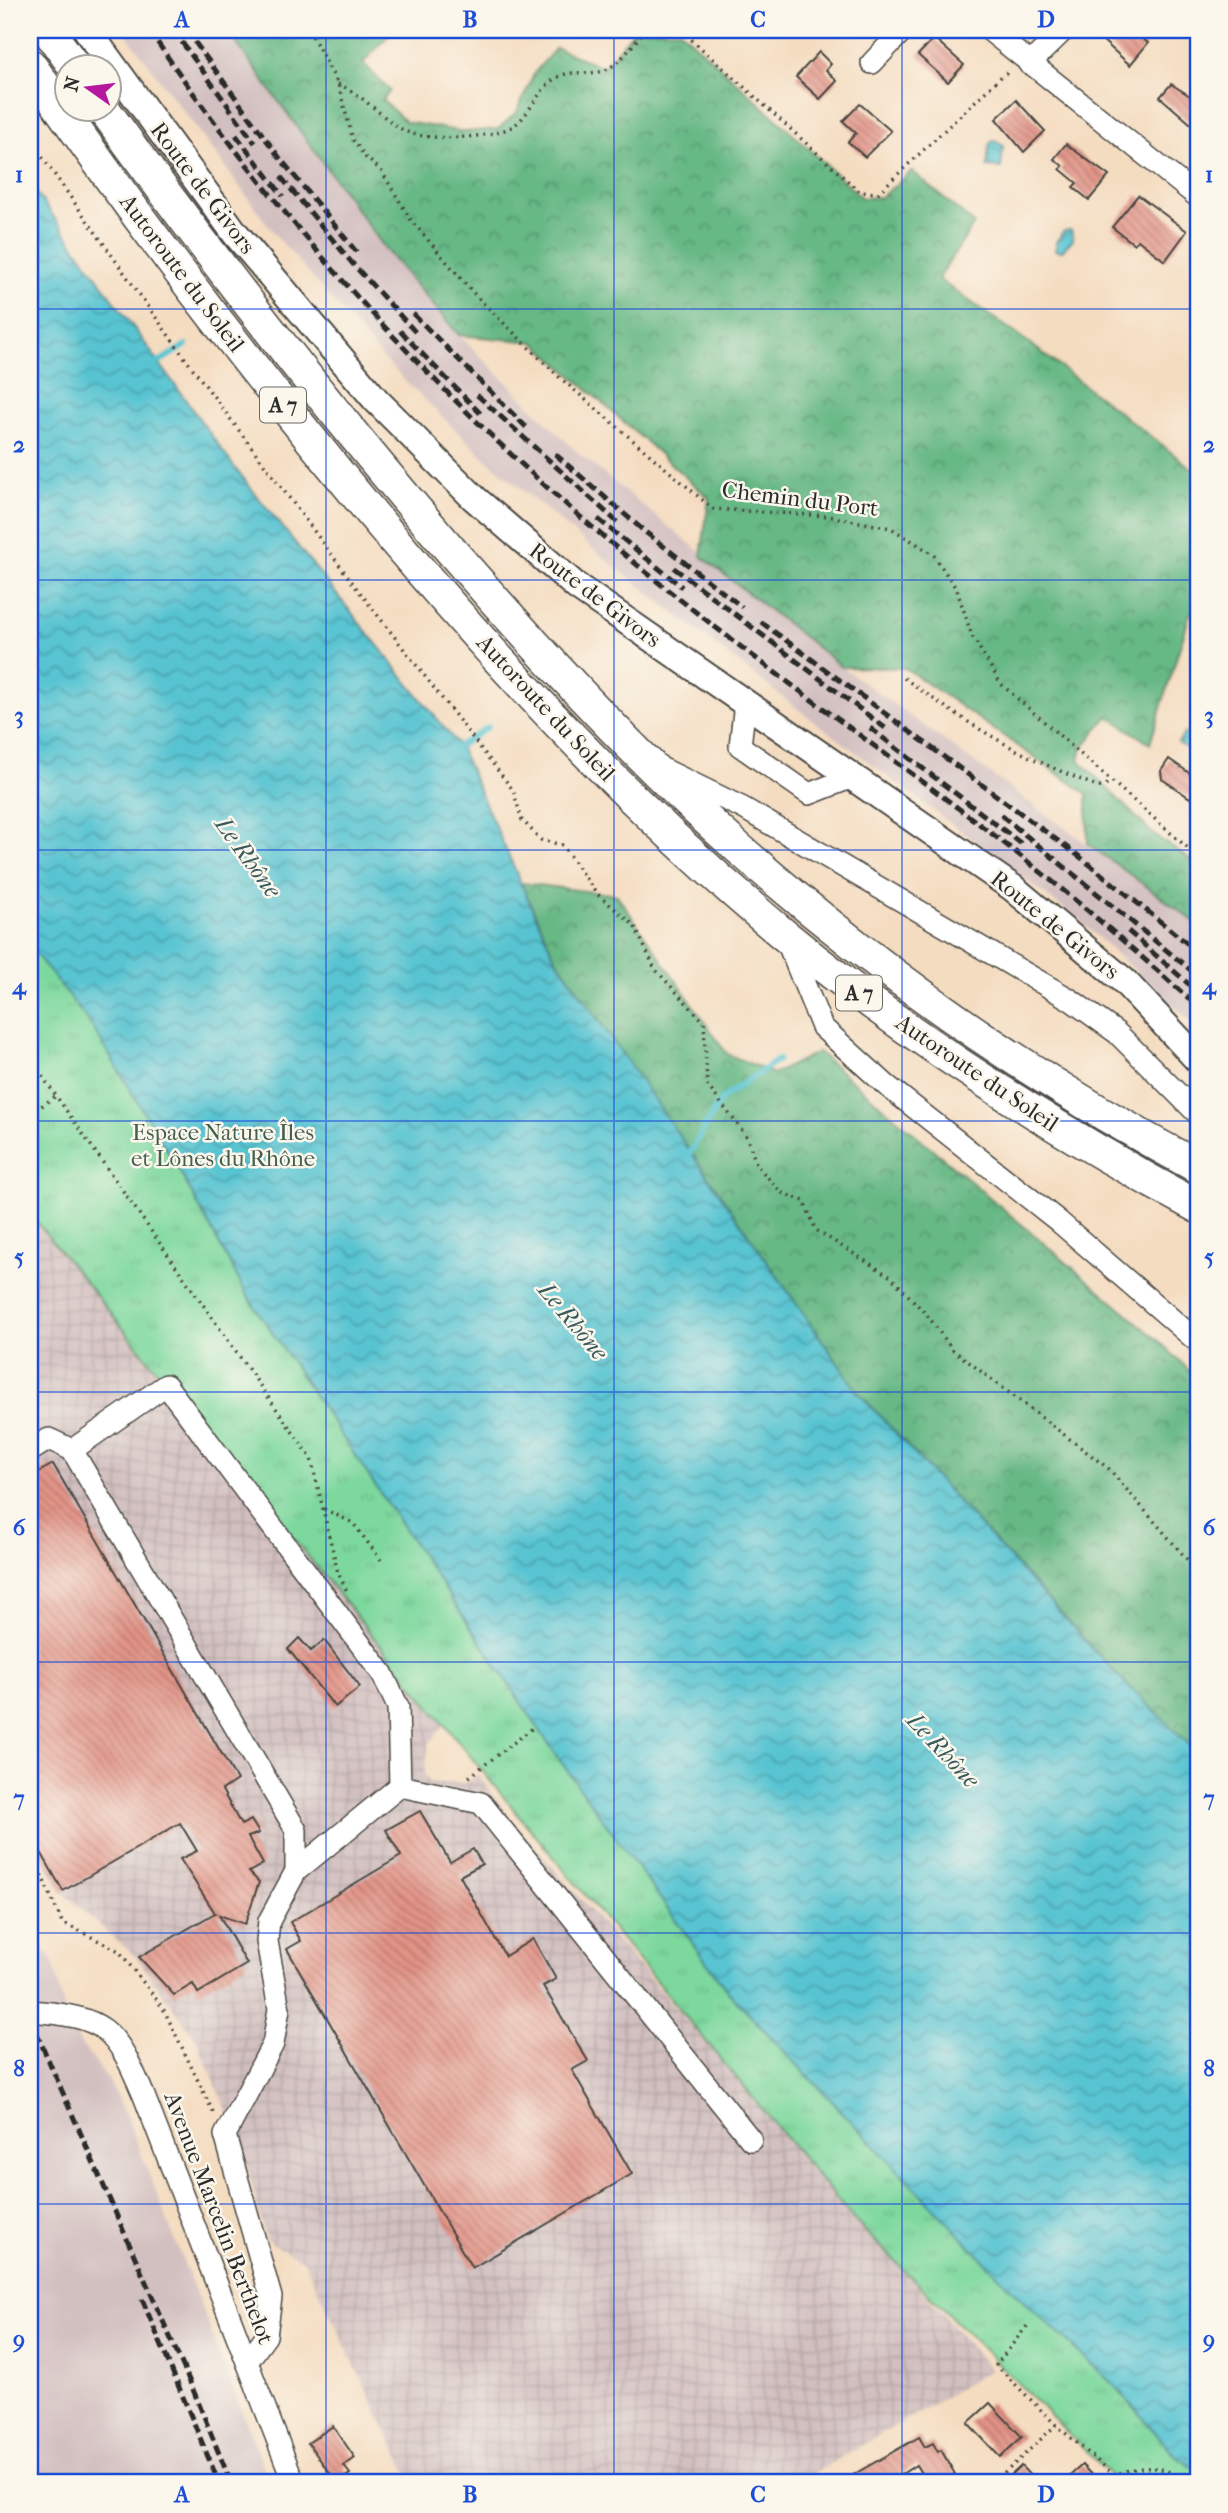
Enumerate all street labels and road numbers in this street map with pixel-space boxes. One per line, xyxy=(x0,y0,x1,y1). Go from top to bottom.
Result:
street label: Route de Givors xyxy=(145,117,261,259)
street label: Autoroute du Soleil xyxy=(113,188,250,358)
road number: A 7 xyxy=(260,388,306,422)
street label: Chemin du Port xyxy=(720,476,880,522)
street label: Route de Givors xyxy=(524,537,666,653)
street label: Autoroute du Soleil xyxy=(471,628,621,787)
street label: Route de Givors xyxy=(985,865,1125,985)
road number: A 7 xyxy=(836,976,882,1010)
street label: Autoroute du Soleil xyxy=(890,1008,1064,1138)
street label: Avenue Marcelin Berthelot xyxy=(158,2087,280,2348)

